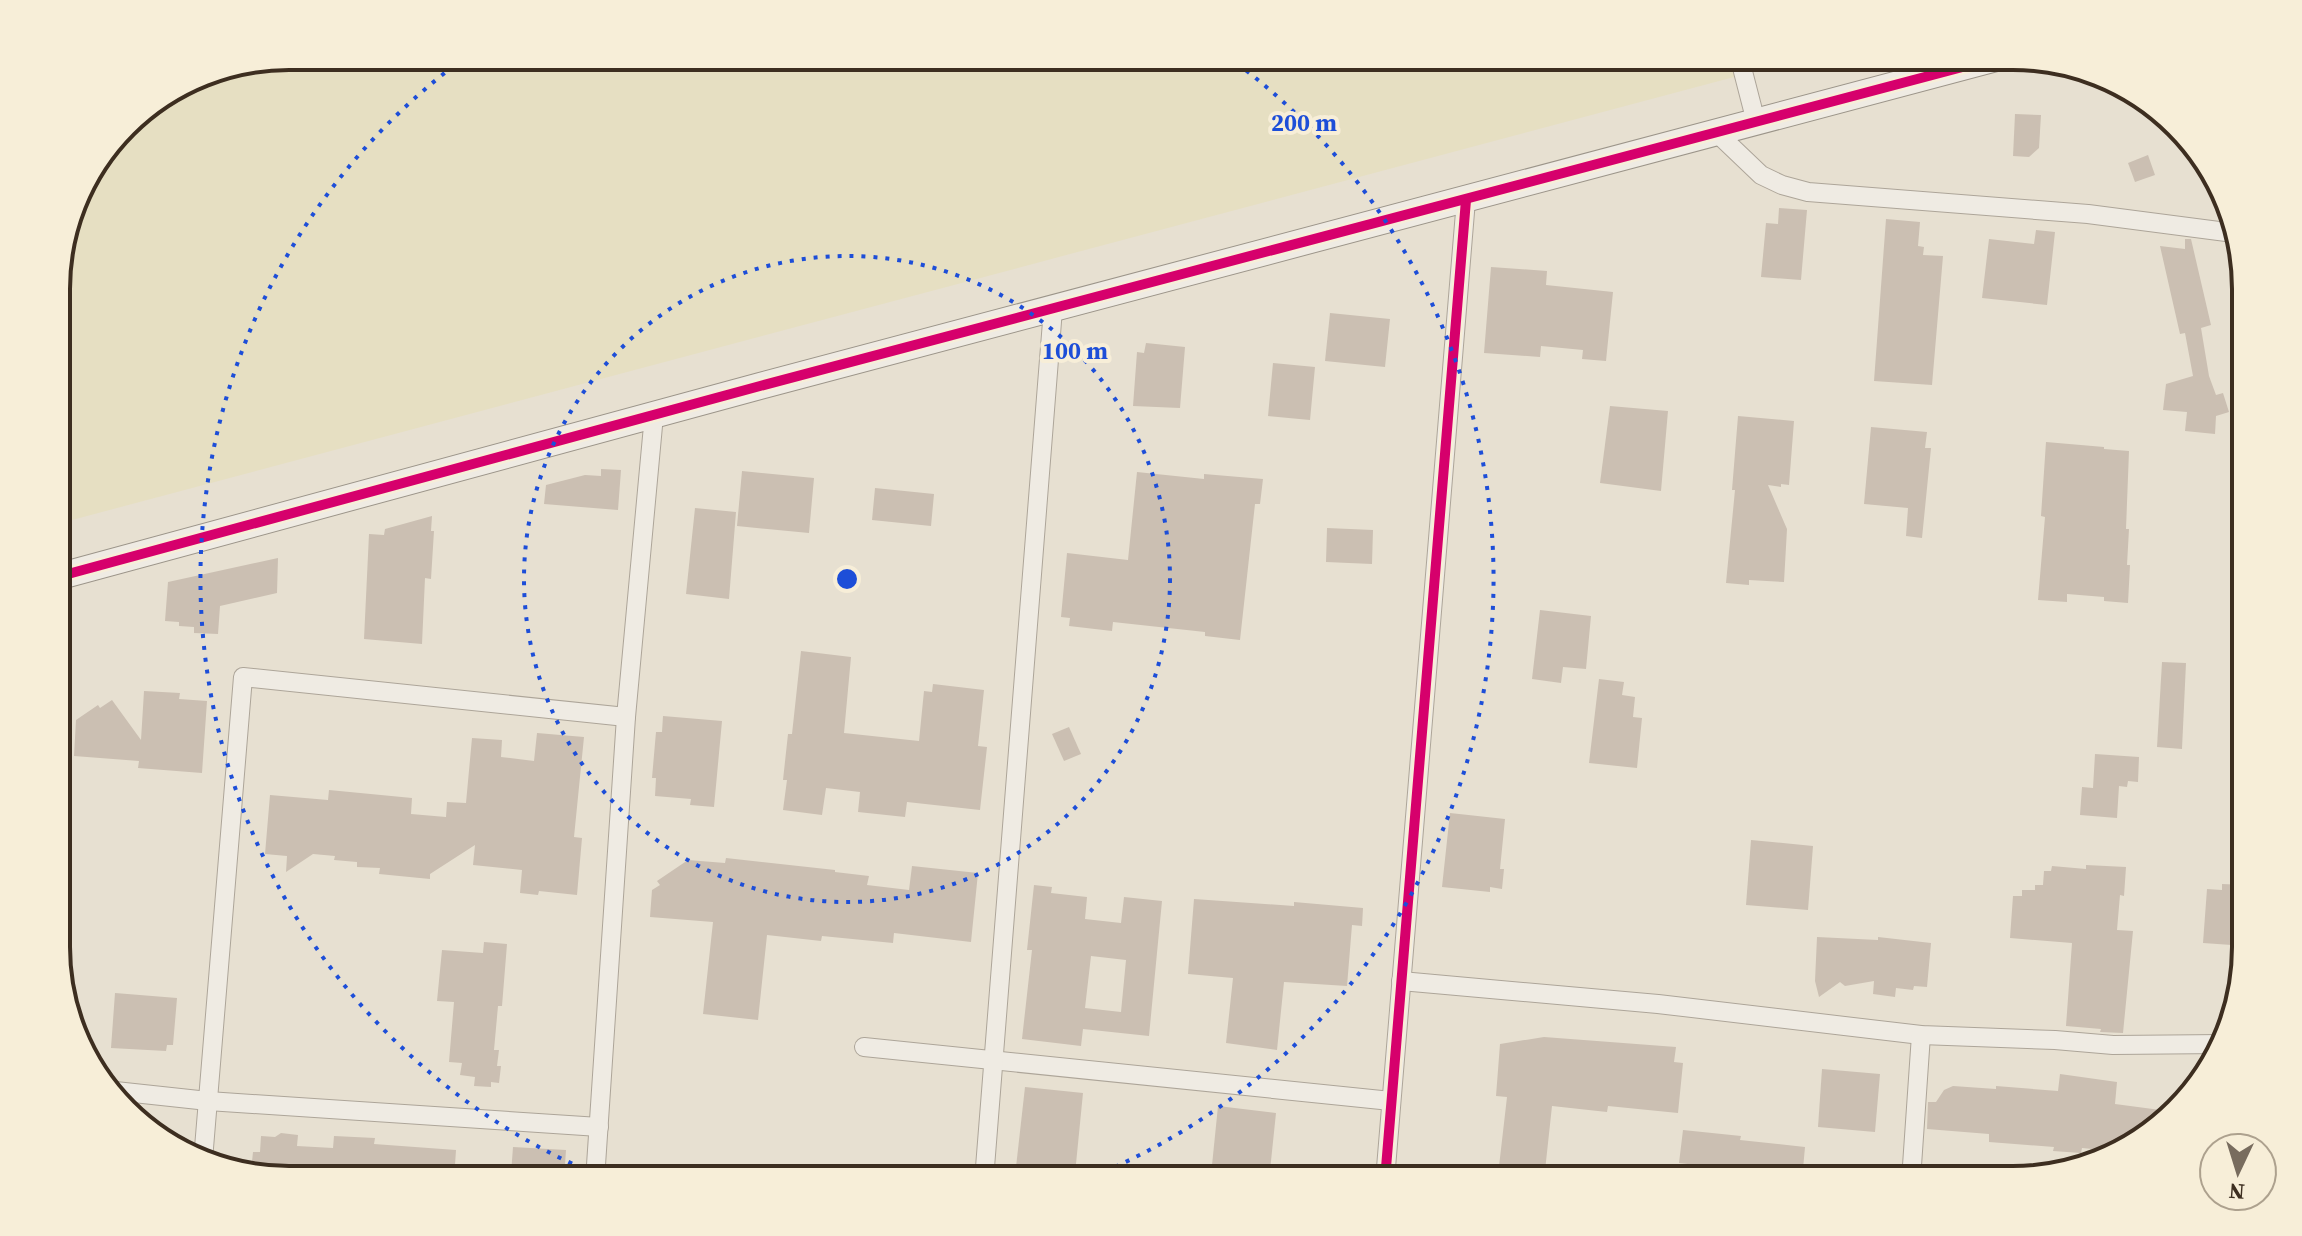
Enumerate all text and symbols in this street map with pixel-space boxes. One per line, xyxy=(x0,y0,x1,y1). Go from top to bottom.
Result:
text: 200 m xyxy=(1271,106,1337,139)
text: 100 m xyxy=(1042,334,1108,367)
centre of rings xyxy=(833,565,861,593)
north arrow xyxy=(2198,1132,2278,1212)
text: N xyxy=(2228,1176,2246,1207)

